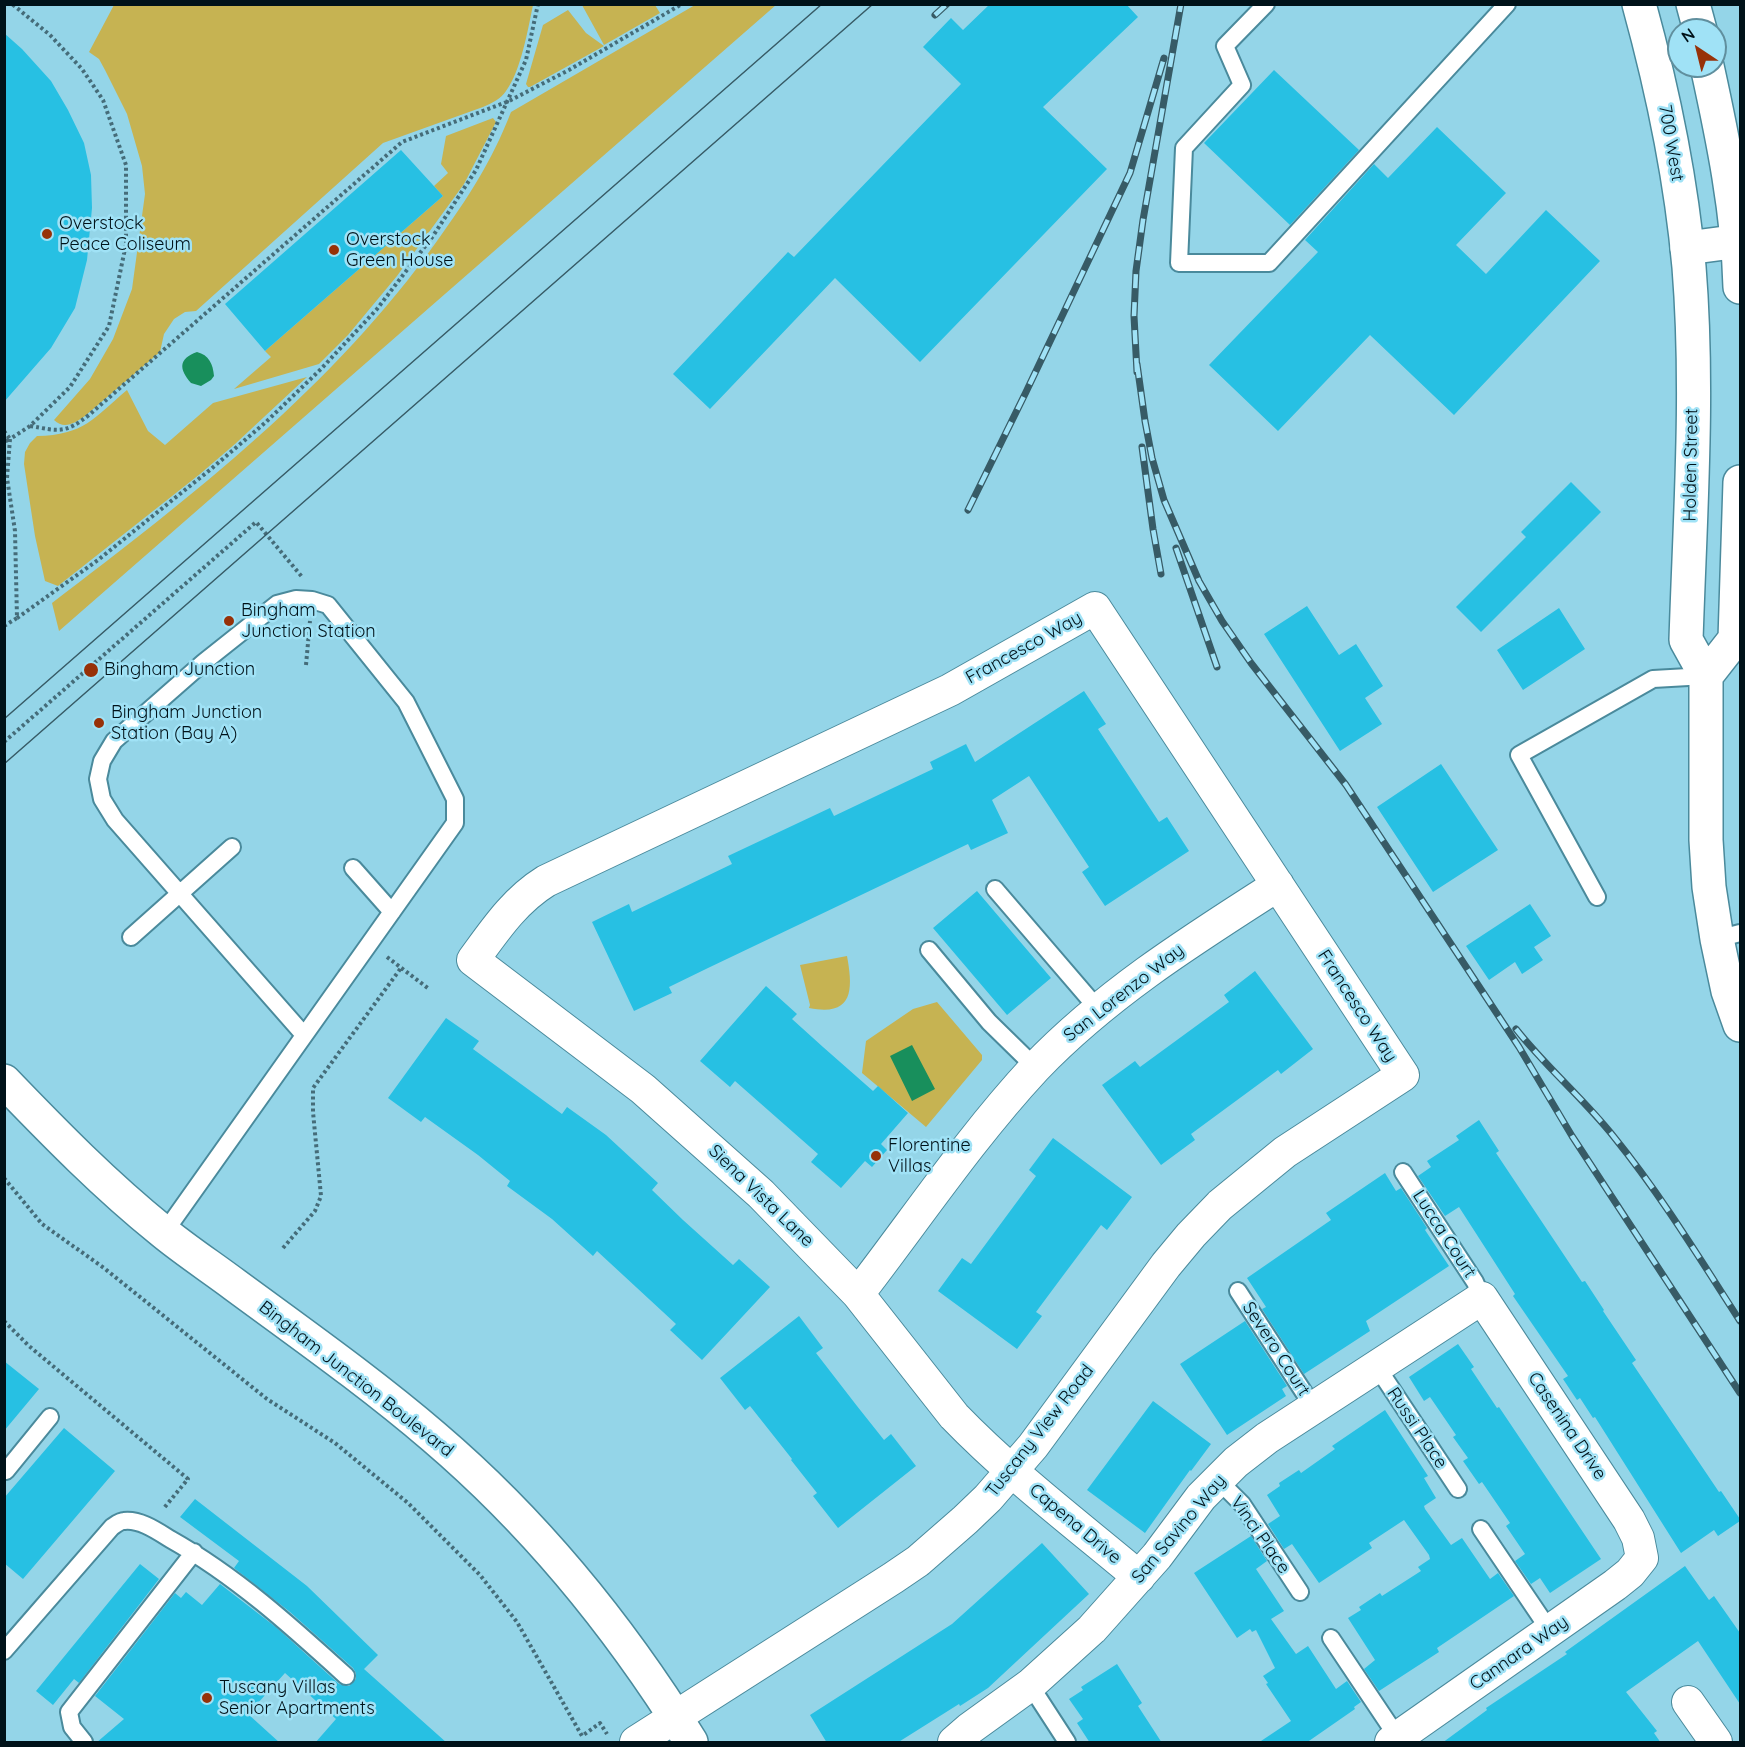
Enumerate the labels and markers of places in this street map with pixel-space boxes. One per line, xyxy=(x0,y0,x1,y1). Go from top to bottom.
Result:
place label: Overstock Peace Coliseum xyxy=(59,213,191,256)
marker: Overstock Peace Coliseum xyxy=(40,227,54,241)
place label: Overstock Green House xyxy=(346,229,453,272)
marker: Overstock Green House xyxy=(327,243,341,257)
place label: Bingham Junction Station xyxy=(241,600,376,642)
marker: Bingham Junction Station xyxy=(222,614,236,628)
place label: Bingham Junction xyxy=(104,659,255,681)
marker: Bingham Junction xyxy=(82,661,100,679)
place label: Bingham Junction Station (Bay A) xyxy=(111,702,262,744)
marker: Bingham Junction Station (Bay A) xyxy=(92,716,106,730)
place label: Florentine Villas xyxy=(888,1135,971,1178)
marker: Florentine Villas xyxy=(869,1149,883,1163)
place label: Tuscany Villas Senior Apartments xyxy=(219,1677,375,1720)
marker: Tuscany Villas Senior Apartments xyxy=(200,1691,214,1705)

